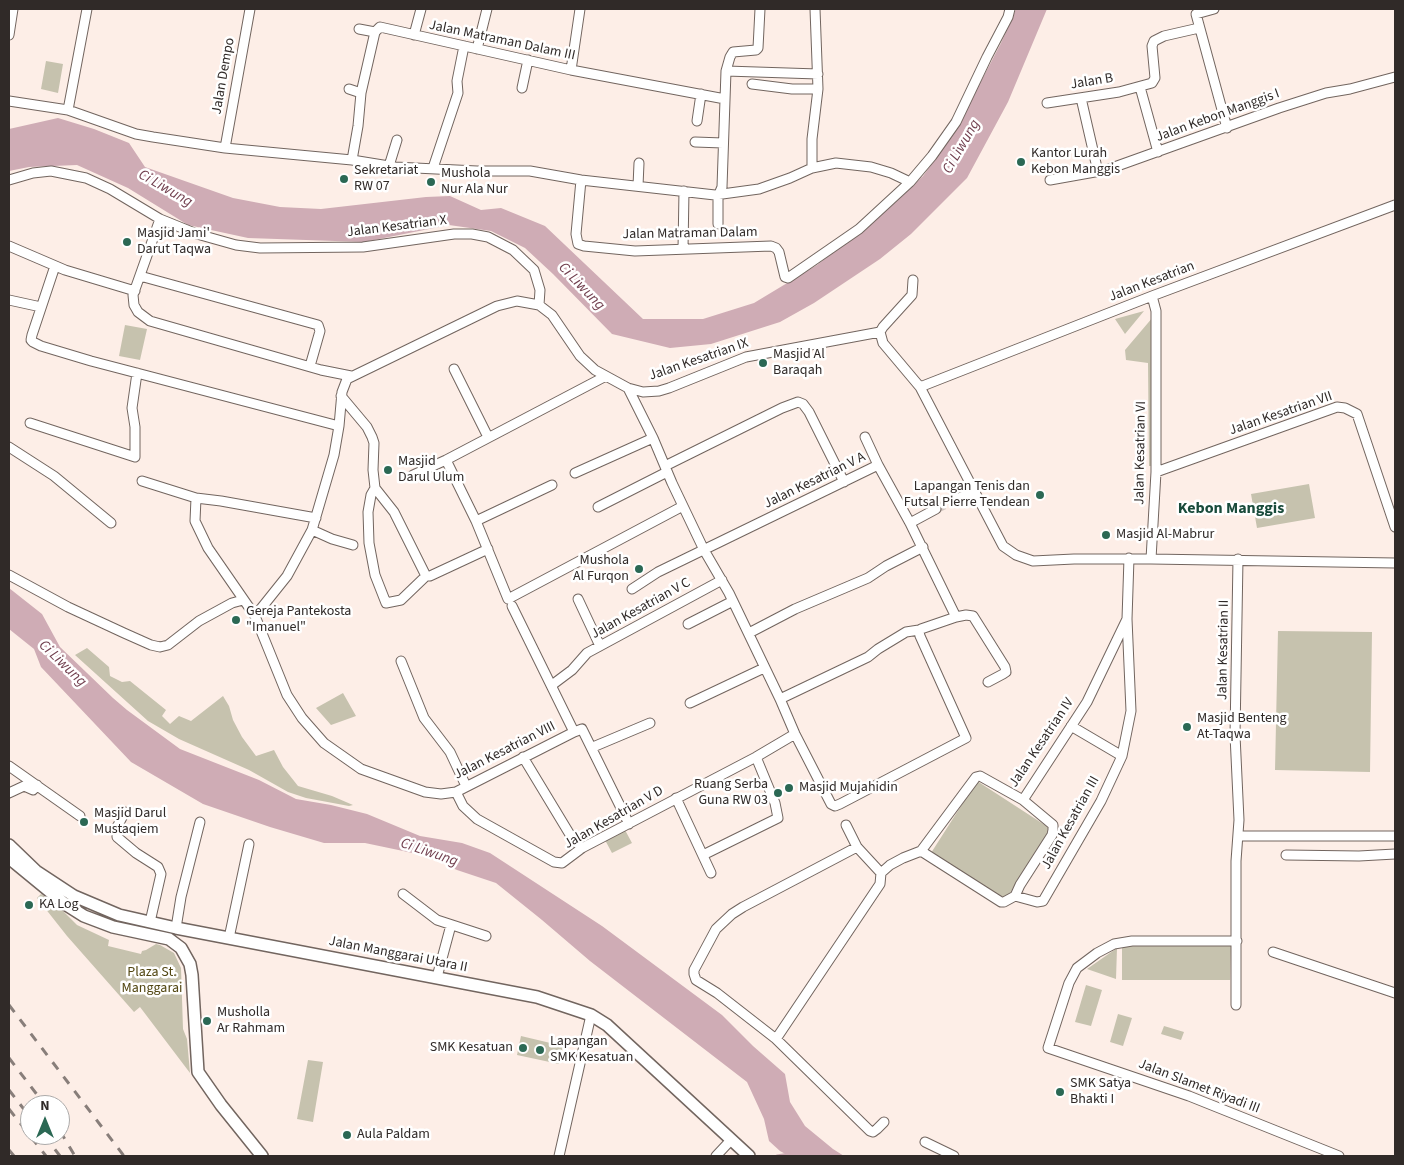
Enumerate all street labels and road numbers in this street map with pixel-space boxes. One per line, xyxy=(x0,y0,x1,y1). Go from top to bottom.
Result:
street label: Jalan Matraman Dalam III xyxy=(427,17,577,65)
street label: Jalan Dempo xyxy=(209,36,239,116)
street label: Jalan B xyxy=(1069,70,1115,94)
street label: Jalan Kebon Manggis I xyxy=(1154,86,1282,146)
street label: Jalan Kesatrian X xyxy=(346,213,448,241)
street label: Jalan Matraman Dalam xyxy=(622,224,758,244)
street label: Jalan Kesatrian xyxy=(1107,258,1197,306)
street label: Jalan Kesatrian IX xyxy=(647,335,751,385)
street label: Jalan Kesatrian VII xyxy=(1227,389,1335,439)
street label: Jalan Kesatrian VI xyxy=(1132,401,1150,505)
street label: Jalan Kesatrian V A xyxy=(762,449,868,513)
street label: Jalan Kesatrian V C xyxy=(588,575,694,643)
street label: Jalan Kesatrian II xyxy=(1215,600,1233,700)
street label: Jalan Kesatrian IV xyxy=(1006,695,1078,791)
street label: Jalan Kesatrian VIII xyxy=(452,718,558,784)
street label: Jalan Kesatrian III xyxy=(1038,773,1104,873)
street label: Jalan Kesatrian V D xyxy=(561,783,667,853)
street label: Jalan Manggarai Utara II xyxy=(327,933,469,977)
street label: Jalan Slamet Riyadi III xyxy=(1136,1056,1262,1118)

